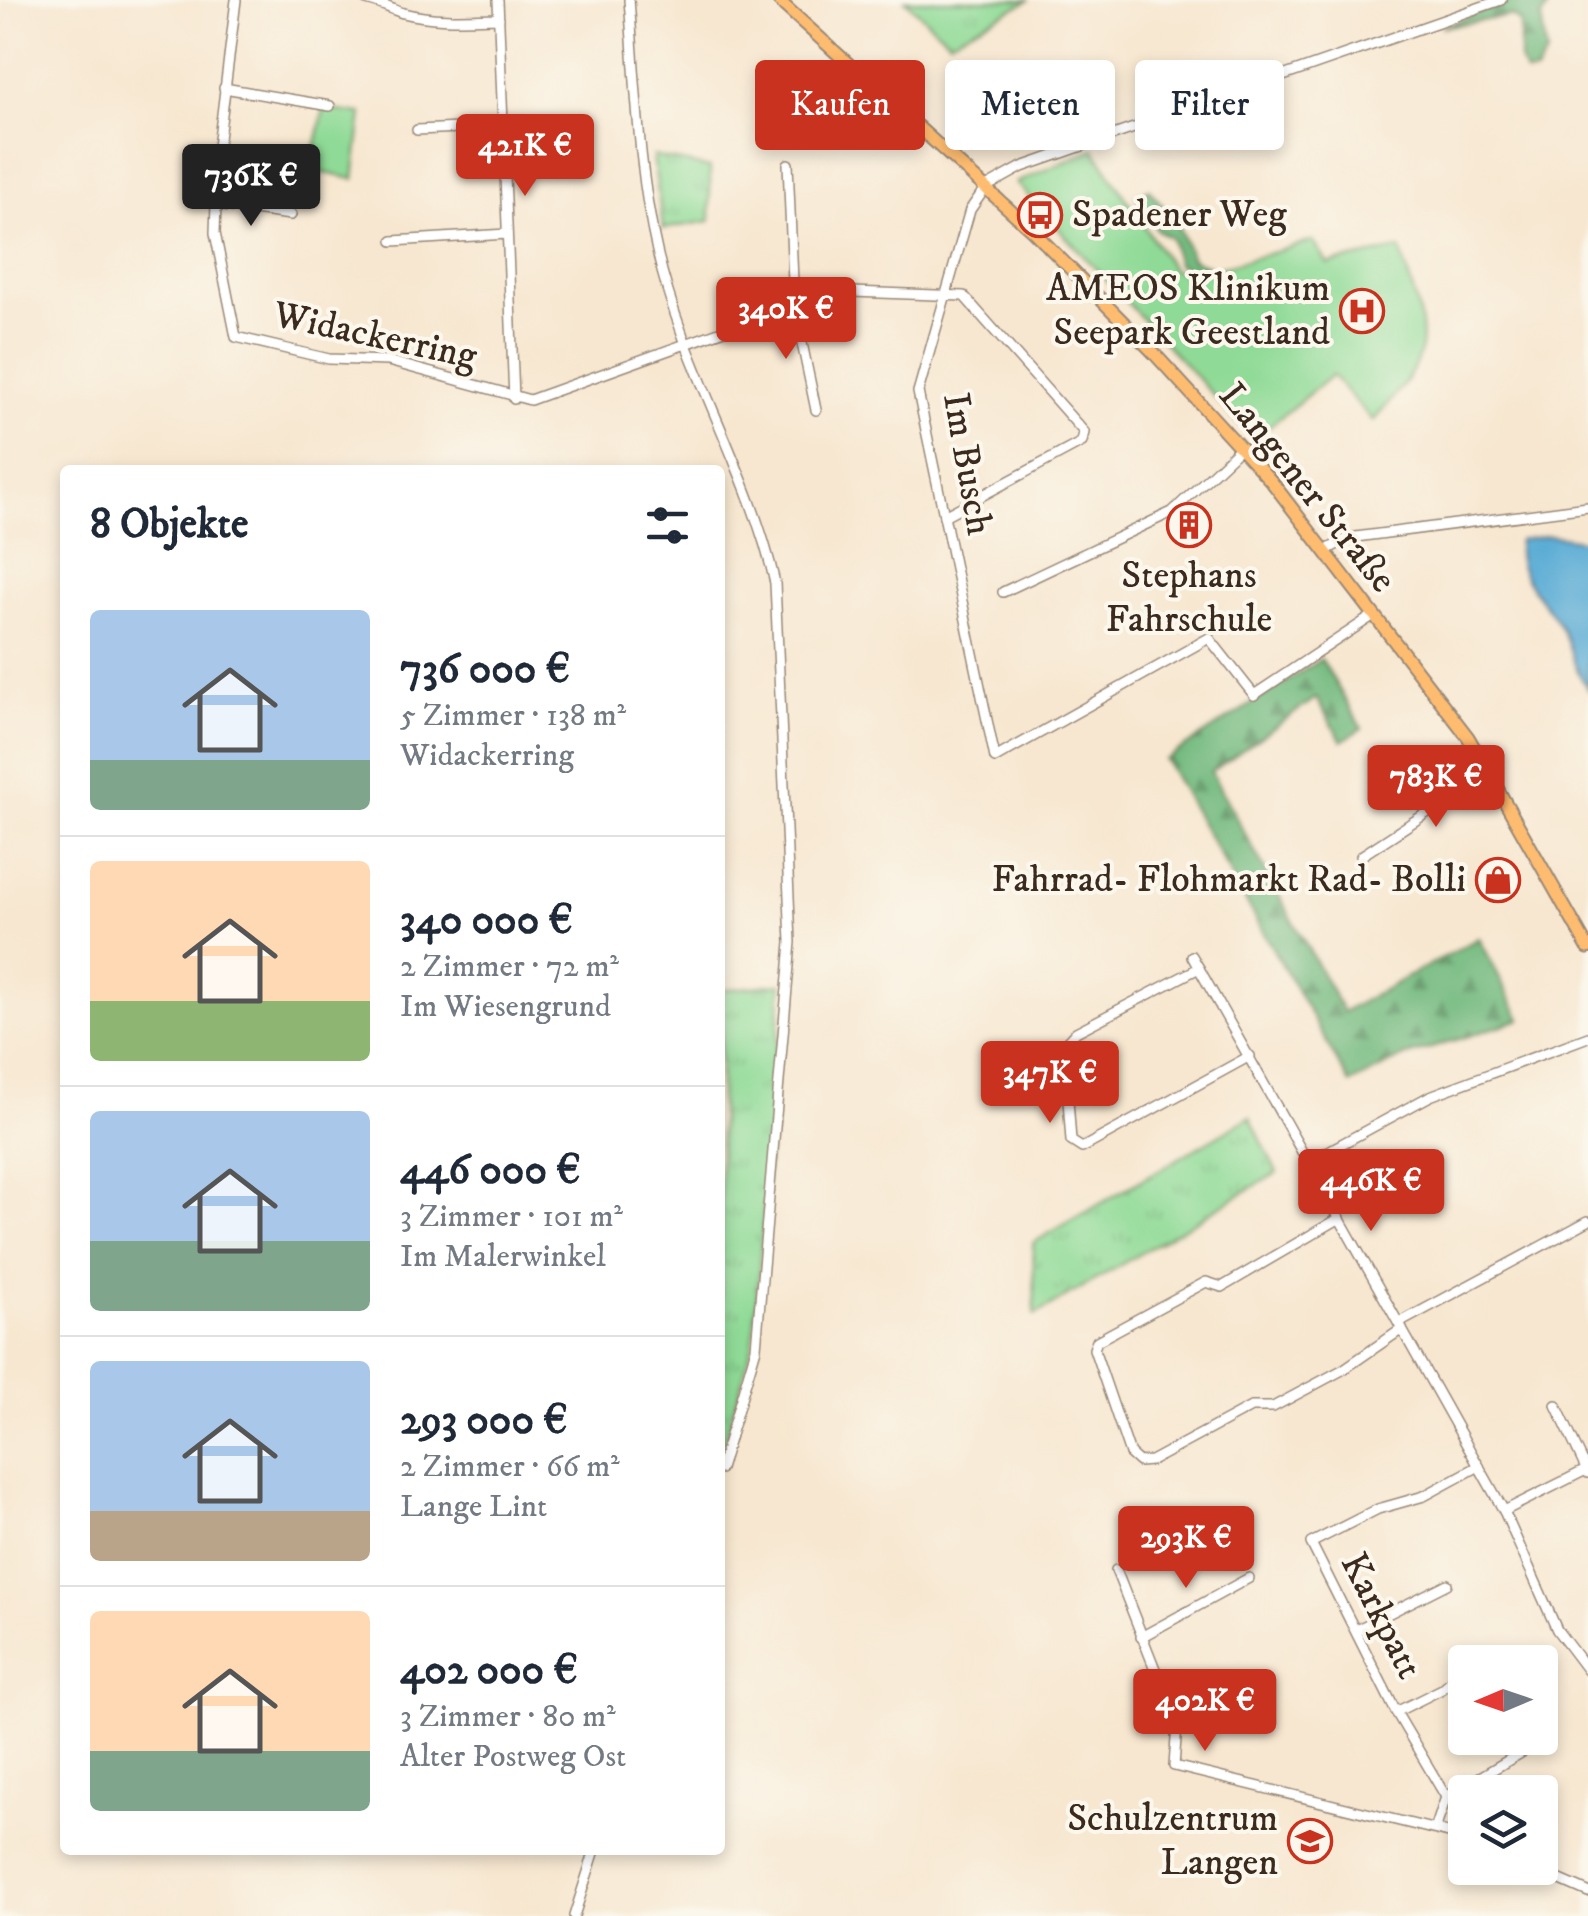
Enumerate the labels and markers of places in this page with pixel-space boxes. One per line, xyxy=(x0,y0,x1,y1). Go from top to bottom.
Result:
pin: 421K € xyxy=(444,114,606,199)
pin: 736K € xyxy=(170,144,332,229)
place label: Spadener Weg xyxy=(1072,191,1287,239)
bus stop icon: Spadener Weg xyxy=(1017,192,1063,238)
place label: AMEOS Klinikum Seepark Geestland xyxy=(1046,265,1330,357)
pin: 340K € xyxy=(705,277,867,362)
hospital icon: AMEOS Klinikum Seepark Geestland xyxy=(1339,288,1385,334)
building icon: Stephans Fahrschule xyxy=(1166,502,1212,548)
place label: Stephans Fahrschule xyxy=(1106,552,1272,644)
pin: 783K € xyxy=(1355,745,1517,830)
place label: Fahrrad- Flohmarkt Rad- Bolli xyxy=(991,856,1466,904)
shop icon: Fahrrad- Flohmarkt Rad- Bolli xyxy=(1475,857,1521,903)
pin: 347K € xyxy=(969,1041,1131,1126)
pin: 446K € xyxy=(1290,1149,1452,1234)
pin: 293K € xyxy=(1105,1506,1267,1591)
pin: 402K € xyxy=(1124,1669,1286,1754)
place label: Schulzentrum Langen xyxy=(1067,1795,1278,1887)
school or university icon: Schulzentrum Langen xyxy=(1287,1818,1333,1864)

